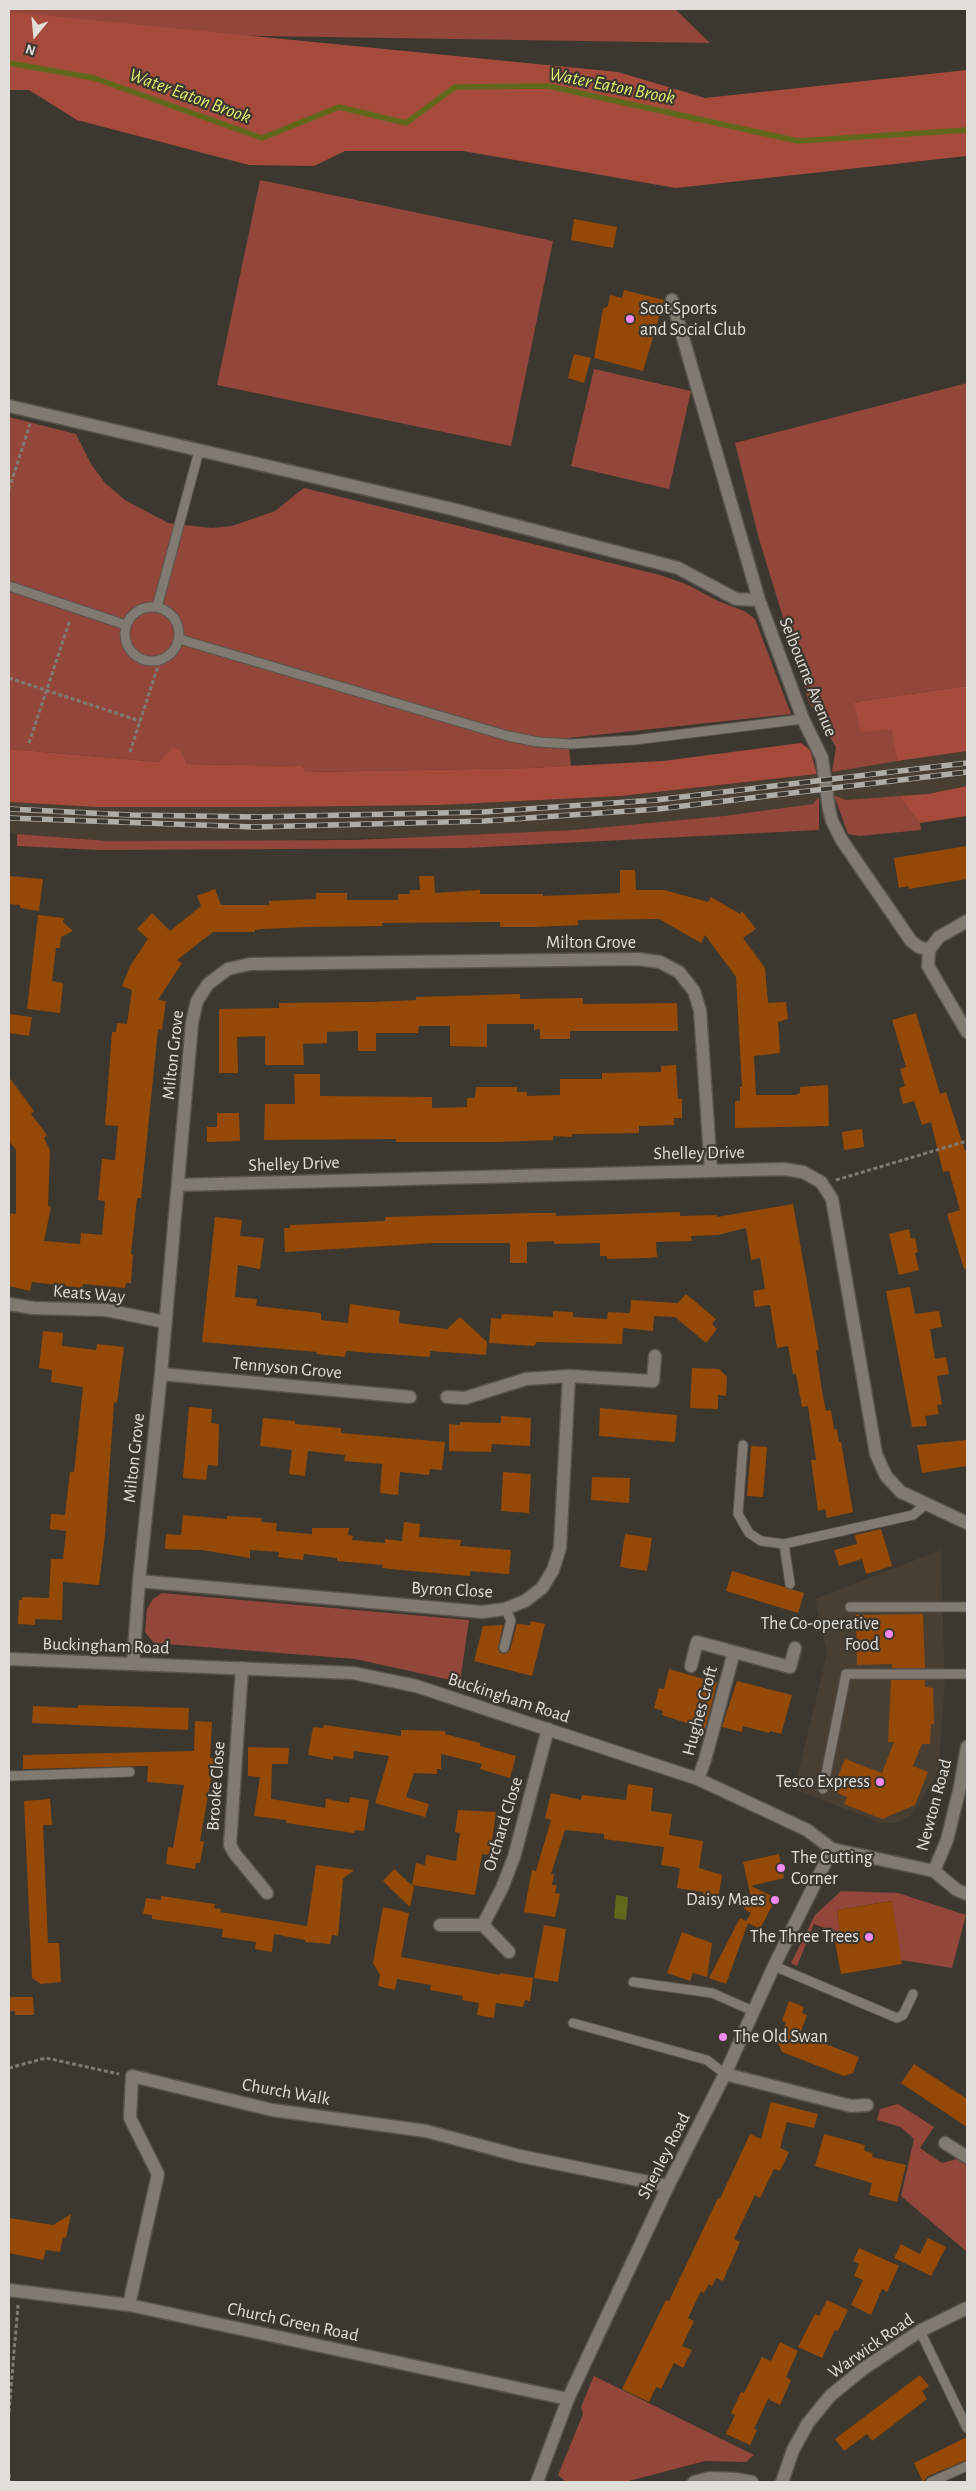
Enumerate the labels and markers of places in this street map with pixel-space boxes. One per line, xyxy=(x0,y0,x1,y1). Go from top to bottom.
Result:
place label: Scot Sports and Social Club xyxy=(640,298,746,340)
marker: Scot Sports and Social Club xyxy=(624,313,636,325)
place label: The Co-operative Food xyxy=(760,1613,879,1656)
marker: The Co-operative Food xyxy=(883,1628,895,1640)
place label: Tesco Express xyxy=(776,1771,870,1793)
marker: Tesco Express xyxy=(874,1776,886,1788)
place label: The Cutting Corner xyxy=(791,1847,872,1890)
marker: The Cutting Corner xyxy=(775,1862,787,1874)
place label: Daisy Maes xyxy=(686,1889,765,1911)
marker: Daisy Maes xyxy=(769,1894,781,1906)
place label: The Three Trees xyxy=(750,1926,859,1948)
marker: The Three Trees xyxy=(863,1931,875,1943)
place label: The Old Swan xyxy=(733,2026,828,2048)
marker: The Old Swan xyxy=(717,2031,729,2043)

